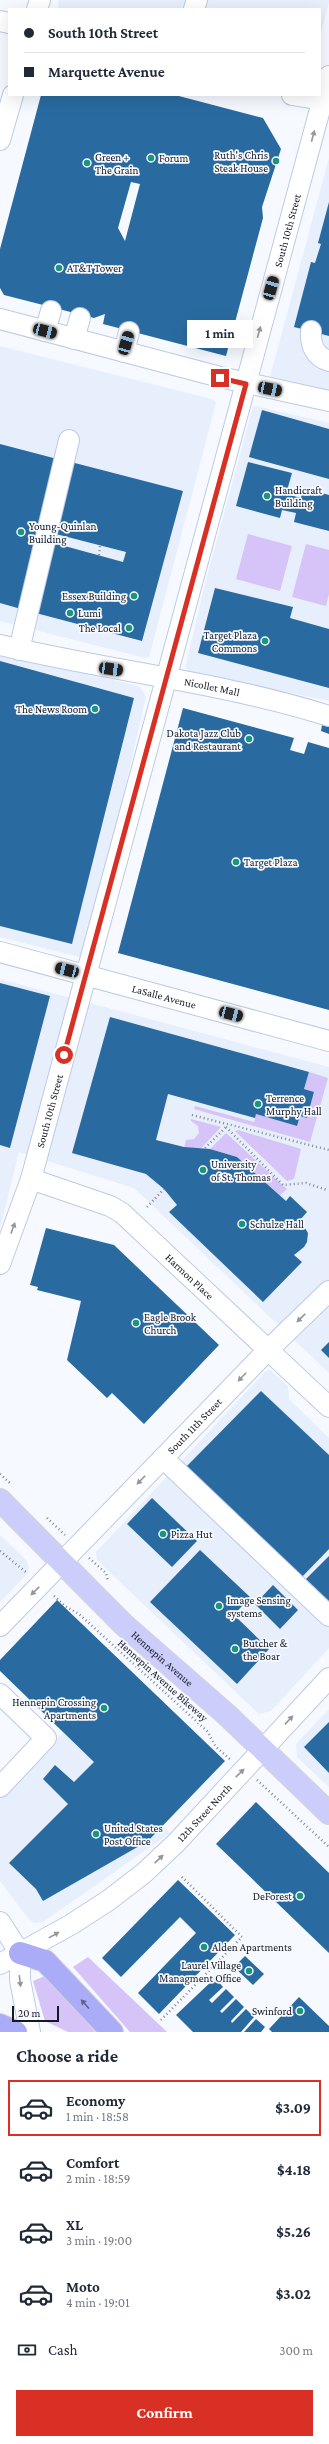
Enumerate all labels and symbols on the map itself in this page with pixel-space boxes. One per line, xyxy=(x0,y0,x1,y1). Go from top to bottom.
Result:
one-way arrow xyxy=(310,130,316,142)
place label: Ruth's Chris Steak House xyxy=(214,149,268,174)
place label: Green + The Grain xyxy=(95,151,138,176)
place label: Forum xyxy=(159,152,188,164)
marker: Forum xyxy=(146,153,156,163)
marker: Ruth's Chris Steak House xyxy=(271,156,281,166)
marker: Green + The Grain xyxy=(82,158,92,168)
street label: South 10th Street xyxy=(272,192,303,268)
place label: AT&T Tower xyxy=(67,262,122,274)
marker: AT&T Tower xyxy=(54,263,64,273)
car xyxy=(262,275,280,301)
callout: 1 min xyxy=(187,320,253,348)
car xyxy=(32,322,58,340)
one-way arrow xyxy=(256,326,262,338)
car xyxy=(117,330,135,356)
route end xyxy=(211,369,229,387)
car xyxy=(257,381,283,397)
place label: Handicraft Building xyxy=(275,484,322,510)
marker: Handicraft Building xyxy=(262,491,272,501)
place label: Young-Quinlan Building xyxy=(29,520,97,546)
marker: Young-Quinlan Building xyxy=(16,527,26,537)
place label: Essex Building xyxy=(62,590,127,603)
marker: Essex Building xyxy=(129,591,139,601)
place label: Lumi xyxy=(78,607,101,619)
marker: Lumi xyxy=(65,608,75,618)
place label: The Local xyxy=(79,622,121,634)
marker: The Local xyxy=(124,623,134,633)
place label: Target Plaza Commons xyxy=(204,629,257,654)
marker: Target Plaza Commons xyxy=(260,636,270,646)
car xyxy=(98,661,124,677)
street label: Nicollet Mall xyxy=(183,675,241,698)
place label: The News Room xyxy=(16,703,87,715)
marker: The News Room xyxy=(90,704,100,714)
place label: Dakota Jazz Club and Restaurant xyxy=(167,727,241,752)
marker: Dakota Jazz Club and Restaurant xyxy=(244,734,254,744)
place label: Target Plaza xyxy=(244,856,297,869)
marker: Target Plaza xyxy=(231,857,241,867)
car xyxy=(54,961,80,979)
street label: LaSalle Avenue xyxy=(131,982,198,1011)
car xyxy=(218,1005,244,1023)
route start xyxy=(55,1046,73,1064)
street label: South 10th Street xyxy=(34,1073,65,1149)
place label: Terrence Murphy Hall xyxy=(266,1092,322,1118)
marker: Terrence Murphy Hall xyxy=(253,1099,263,1109)
place label: University of St. Thomas xyxy=(211,1158,271,1183)
marker: University of St. Thomas xyxy=(198,1165,208,1175)
place label: Schulze Hall xyxy=(250,1218,304,1230)
marker: Schulze Hall xyxy=(237,1219,247,1229)
one-way arrow xyxy=(10,1221,16,1233)
street label: Harmon Place xyxy=(163,1251,216,1302)
place label: Eagle Brook Church xyxy=(144,1311,197,1336)
one-way arrow xyxy=(296,1313,306,1323)
marker: Eagle Brook Church xyxy=(131,1318,141,1328)
one-way arrow xyxy=(237,1372,246,1382)
street label: South 11th Street xyxy=(165,1395,224,1456)
one-way arrow xyxy=(136,1475,146,1485)
place label: Pizza Hut xyxy=(171,1528,213,1540)
marker: Pizza Hut xyxy=(158,1529,168,1539)
one-way arrow xyxy=(30,1586,40,1595)
place label: Image Sensing systems xyxy=(227,1594,291,1620)
marker: Image Sensing systems xyxy=(214,1601,224,1611)
street label: Hennepin Avenue xyxy=(129,1628,196,1689)
street label: Hennepin Avenue Bikeway xyxy=(115,1636,211,1725)
place label: Butcher & the Boar xyxy=(243,1637,288,1662)
marker: Butcher & the Boar xyxy=(230,1644,240,1654)
place label: Hennepin Crossing Apartments xyxy=(12,1696,97,1722)
marker: Hennepin Crossing Apartments xyxy=(99,1703,109,1713)
one-way arrow xyxy=(284,1716,293,1725)
one-way arrow xyxy=(235,1768,245,1778)
street label: 12th Street North xyxy=(174,1781,234,1844)
place label: United States Post Office xyxy=(104,1822,163,1847)
marker: United States Post Office xyxy=(91,1829,101,1839)
one-way arrow xyxy=(154,1854,164,1864)
place label: DeForest xyxy=(253,1890,292,1902)
marker: DeForest xyxy=(295,1891,305,1901)
one-way arrow xyxy=(48,1931,60,1938)
place label: Alden Apartments xyxy=(212,1941,292,1954)
marker: Alden Apartments xyxy=(199,1942,209,1952)
place label: Laurel Village Managment Office xyxy=(159,1959,241,1985)
marker: Laurel Village Managment Office xyxy=(244,1966,254,1976)
one-way arrow xyxy=(17,1975,23,1988)
one-way arrow xyxy=(81,1999,90,2009)
scale bar xyxy=(12,2004,59,2023)
place label: Swinford xyxy=(252,2005,292,2017)
marker: Swinford xyxy=(295,2006,305,2016)

